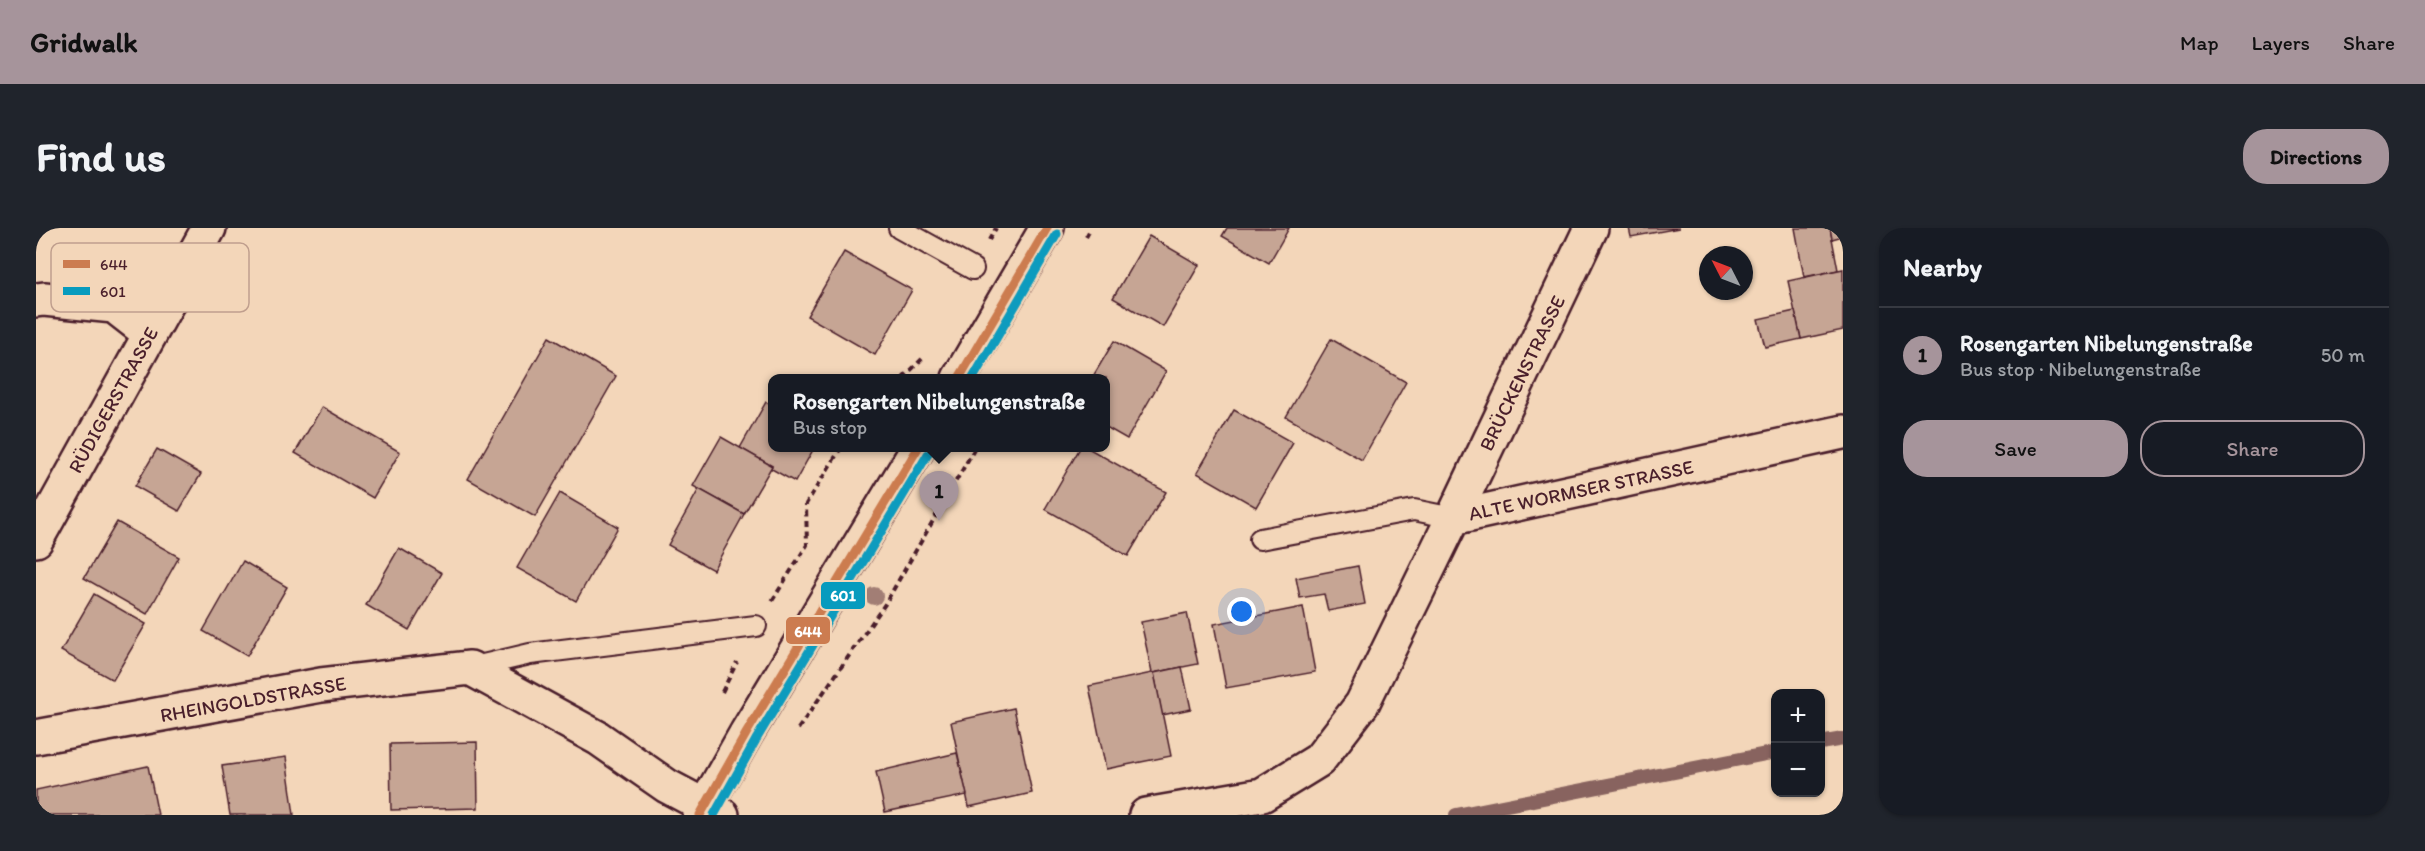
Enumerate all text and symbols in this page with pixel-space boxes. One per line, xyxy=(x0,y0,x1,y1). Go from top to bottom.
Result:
text: Gridwalk xyxy=(30,25,138,59)
text: Map xyxy=(2180,30,2219,55)
text: Layers xyxy=(2252,30,2310,55)
text: Share xyxy=(2343,30,2395,55)
button: Directions xyxy=(2243,129,2389,184)
text: Find us xyxy=(36,131,166,182)
legend xyxy=(51,243,249,312)
north arrow xyxy=(1699,246,1753,300)
text: Nearby xyxy=(1903,251,1982,283)
text: 644 xyxy=(100,255,128,274)
text: 601 xyxy=(100,282,126,301)
street label: BRÜCKENSTRASSE xyxy=(1474,291,1570,455)
street label: RÜDIGERSTRASSE xyxy=(63,323,163,477)
text: Rosengarten Nibelungenstraße xyxy=(1960,330,2253,357)
text: 1 xyxy=(1918,343,1927,367)
text: 50 m xyxy=(2321,343,2365,367)
text: Bus stop · Nibelungenstraße xyxy=(1960,357,2201,381)
popup xyxy=(768,374,1110,452)
text: Rosengarten Nibelungenstraße xyxy=(793,388,1085,415)
text: Bus stop xyxy=(793,415,867,439)
button: Save xyxy=(1903,420,2128,477)
button: Share xyxy=(2140,420,2365,477)
street label: ALTE WORMSER STRASSE xyxy=(1466,454,1696,526)
pin: 1 xyxy=(920,472,958,521)
line badge: 601 xyxy=(820,581,866,610)
text: 601 xyxy=(830,586,856,605)
your location xyxy=(1227,597,1256,626)
line badge: 644 xyxy=(785,616,831,645)
text: 644 xyxy=(794,622,822,641)
street label: RHEINGOLDSTRASSE xyxy=(158,671,348,727)
map controls xyxy=(1771,689,1825,797)
button: + xyxy=(1771,689,1825,743)
button: − xyxy=(1771,743,1825,797)

